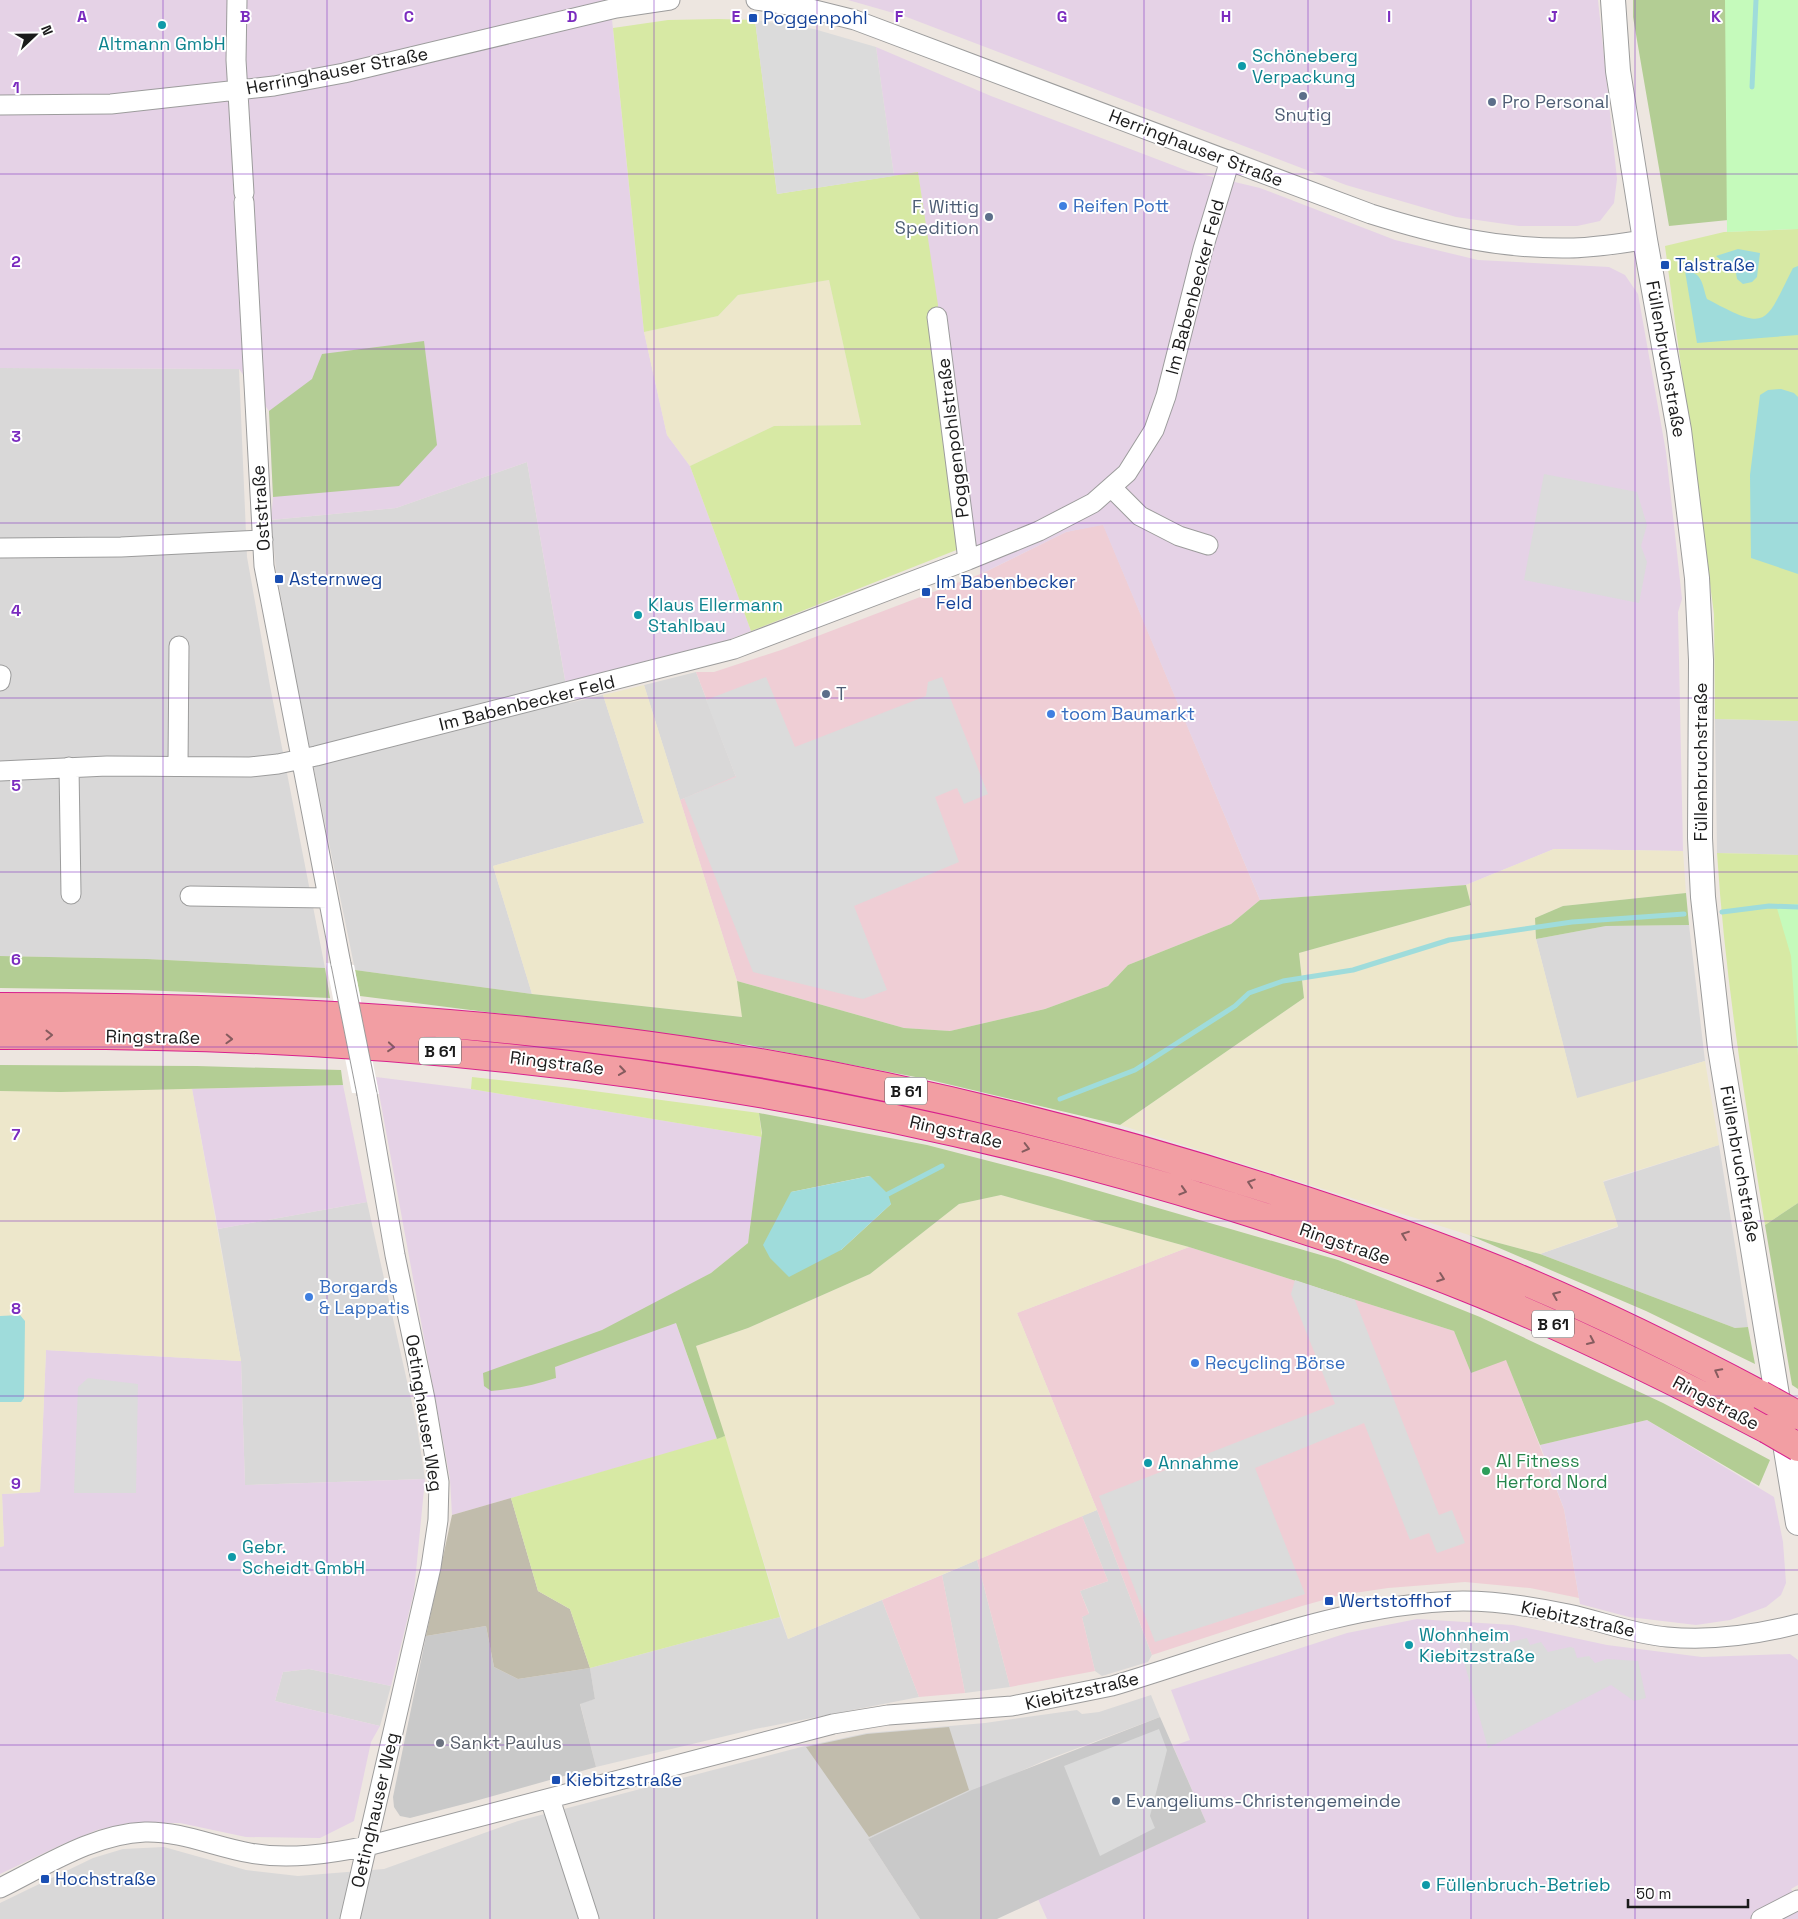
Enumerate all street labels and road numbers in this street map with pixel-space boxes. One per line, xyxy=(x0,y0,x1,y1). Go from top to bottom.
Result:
street label: Herringhauser Straße xyxy=(244,42,430,99)
street label: Herringhauser Straße xyxy=(1106,104,1287,191)
street label: Im Babenbecker Feld xyxy=(1160,197,1229,377)
street label: Füllenbruchstraße xyxy=(1641,279,1692,439)
street label: Poggenpohlstraße xyxy=(931,357,974,519)
street label: Oststraße xyxy=(246,464,275,552)
street label: Im Babenbecker Feld xyxy=(436,670,617,736)
street label: Füllenbruchstraße xyxy=(1689,683,1712,841)
street label: Ringstraße xyxy=(105,1024,201,1049)
road number: B 61 xyxy=(419,1038,461,1064)
street label: Ringstraße xyxy=(509,1045,605,1080)
road number: B 61 xyxy=(885,1078,927,1104)
street label: Füllenbruchstraße xyxy=(1715,1084,1766,1244)
street label: Ringstraße xyxy=(907,1110,1005,1153)
street label: Ringstraße xyxy=(1297,1217,1394,1270)
road number: B 61 xyxy=(1532,1310,1574,1338)
street label: Oetinghauser Weg xyxy=(401,1333,448,1493)
street label: Ringstraße xyxy=(1669,1370,1763,1435)
street label: Kiebitzstraße xyxy=(1519,1595,1637,1642)
street label: Kiebitzstraße xyxy=(1023,1666,1141,1715)
street label: Oetinghauser Weg xyxy=(345,1730,404,1890)

